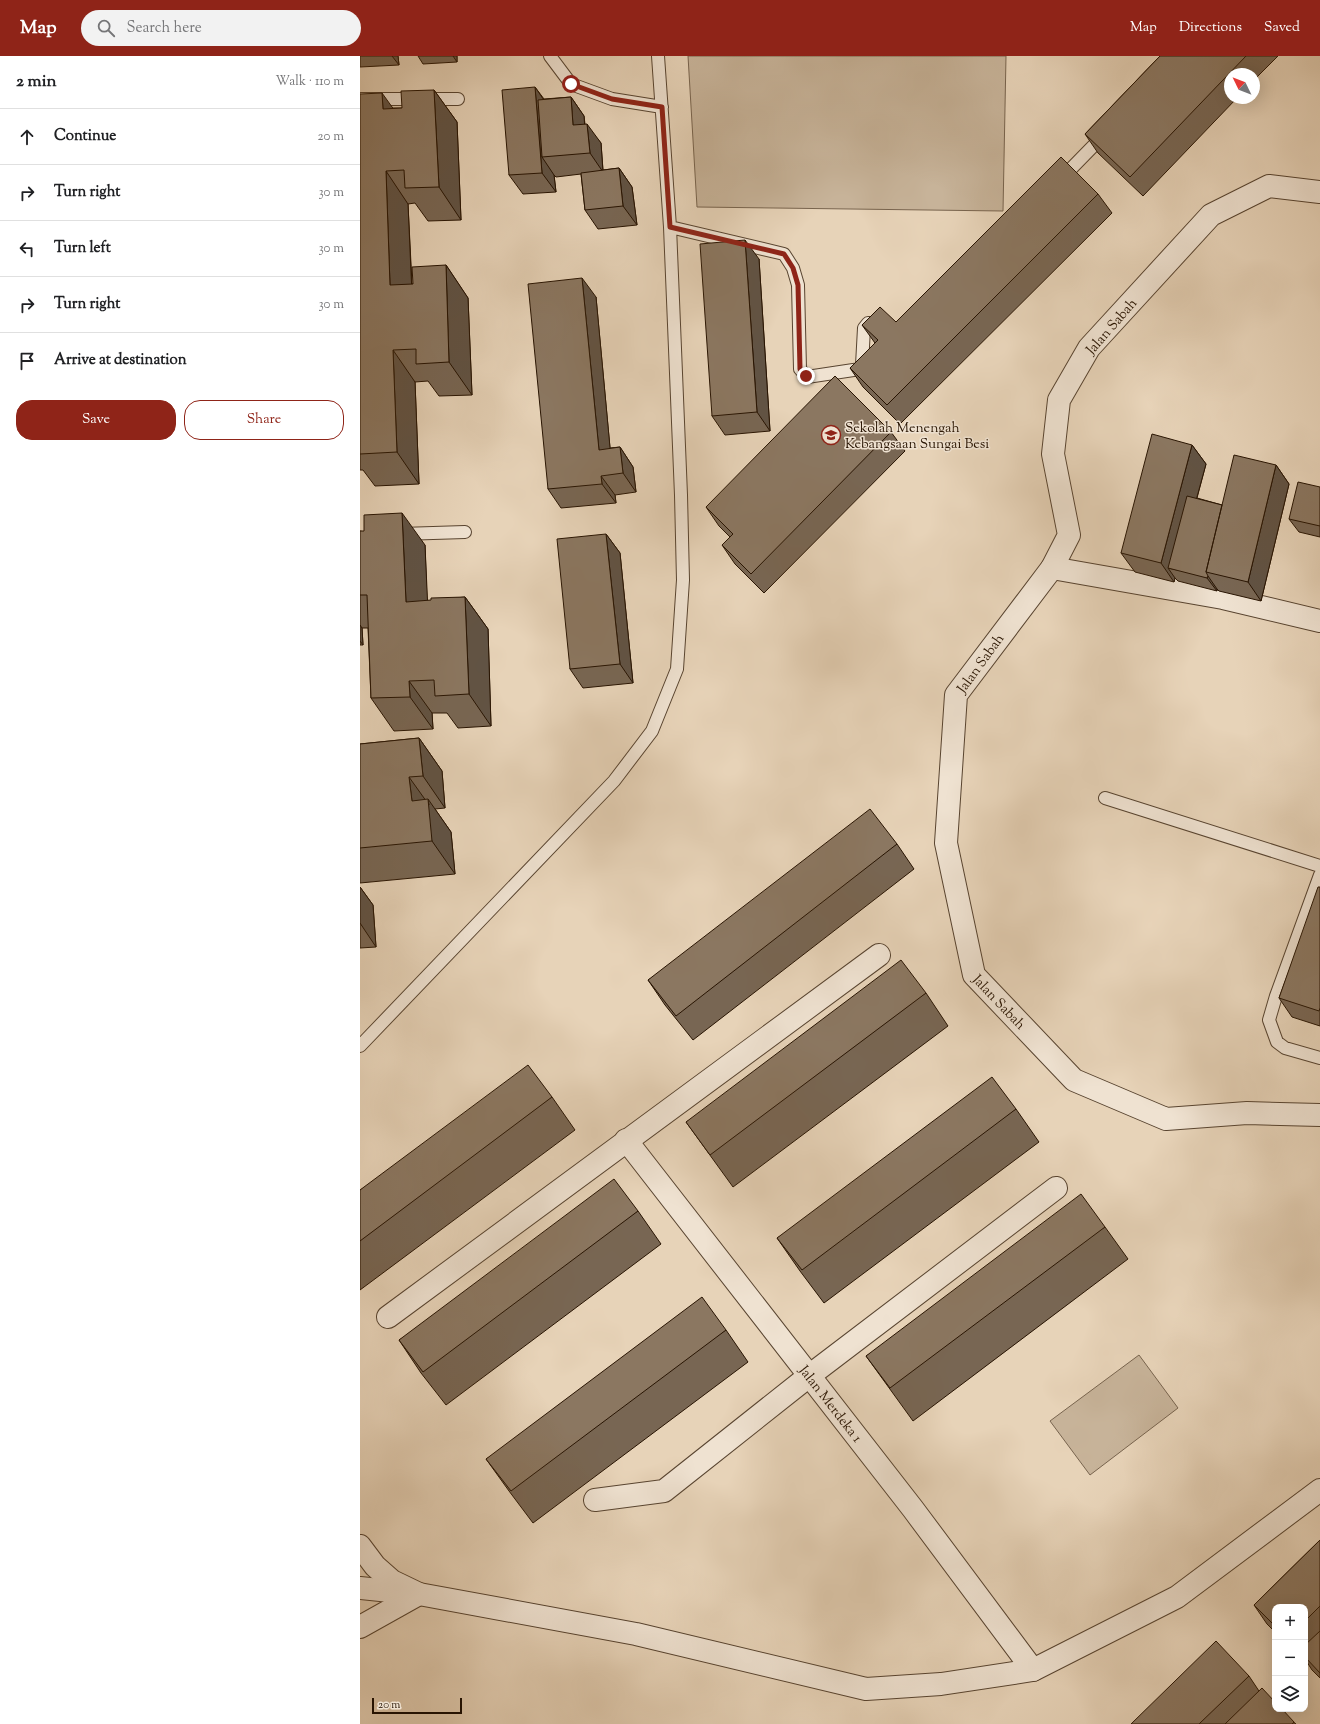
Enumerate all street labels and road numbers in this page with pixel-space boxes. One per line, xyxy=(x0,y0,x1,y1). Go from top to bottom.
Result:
street label: Jalan Sabah xyxy=(1082,295,1143,361)
street label: Jalan Sabah xyxy=(953,630,1010,699)
street label: Jalan Sabah xyxy=(966,970,1029,1035)
street label: Jalan Merdeka 1 xyxy=(793,1361,866,1448)

